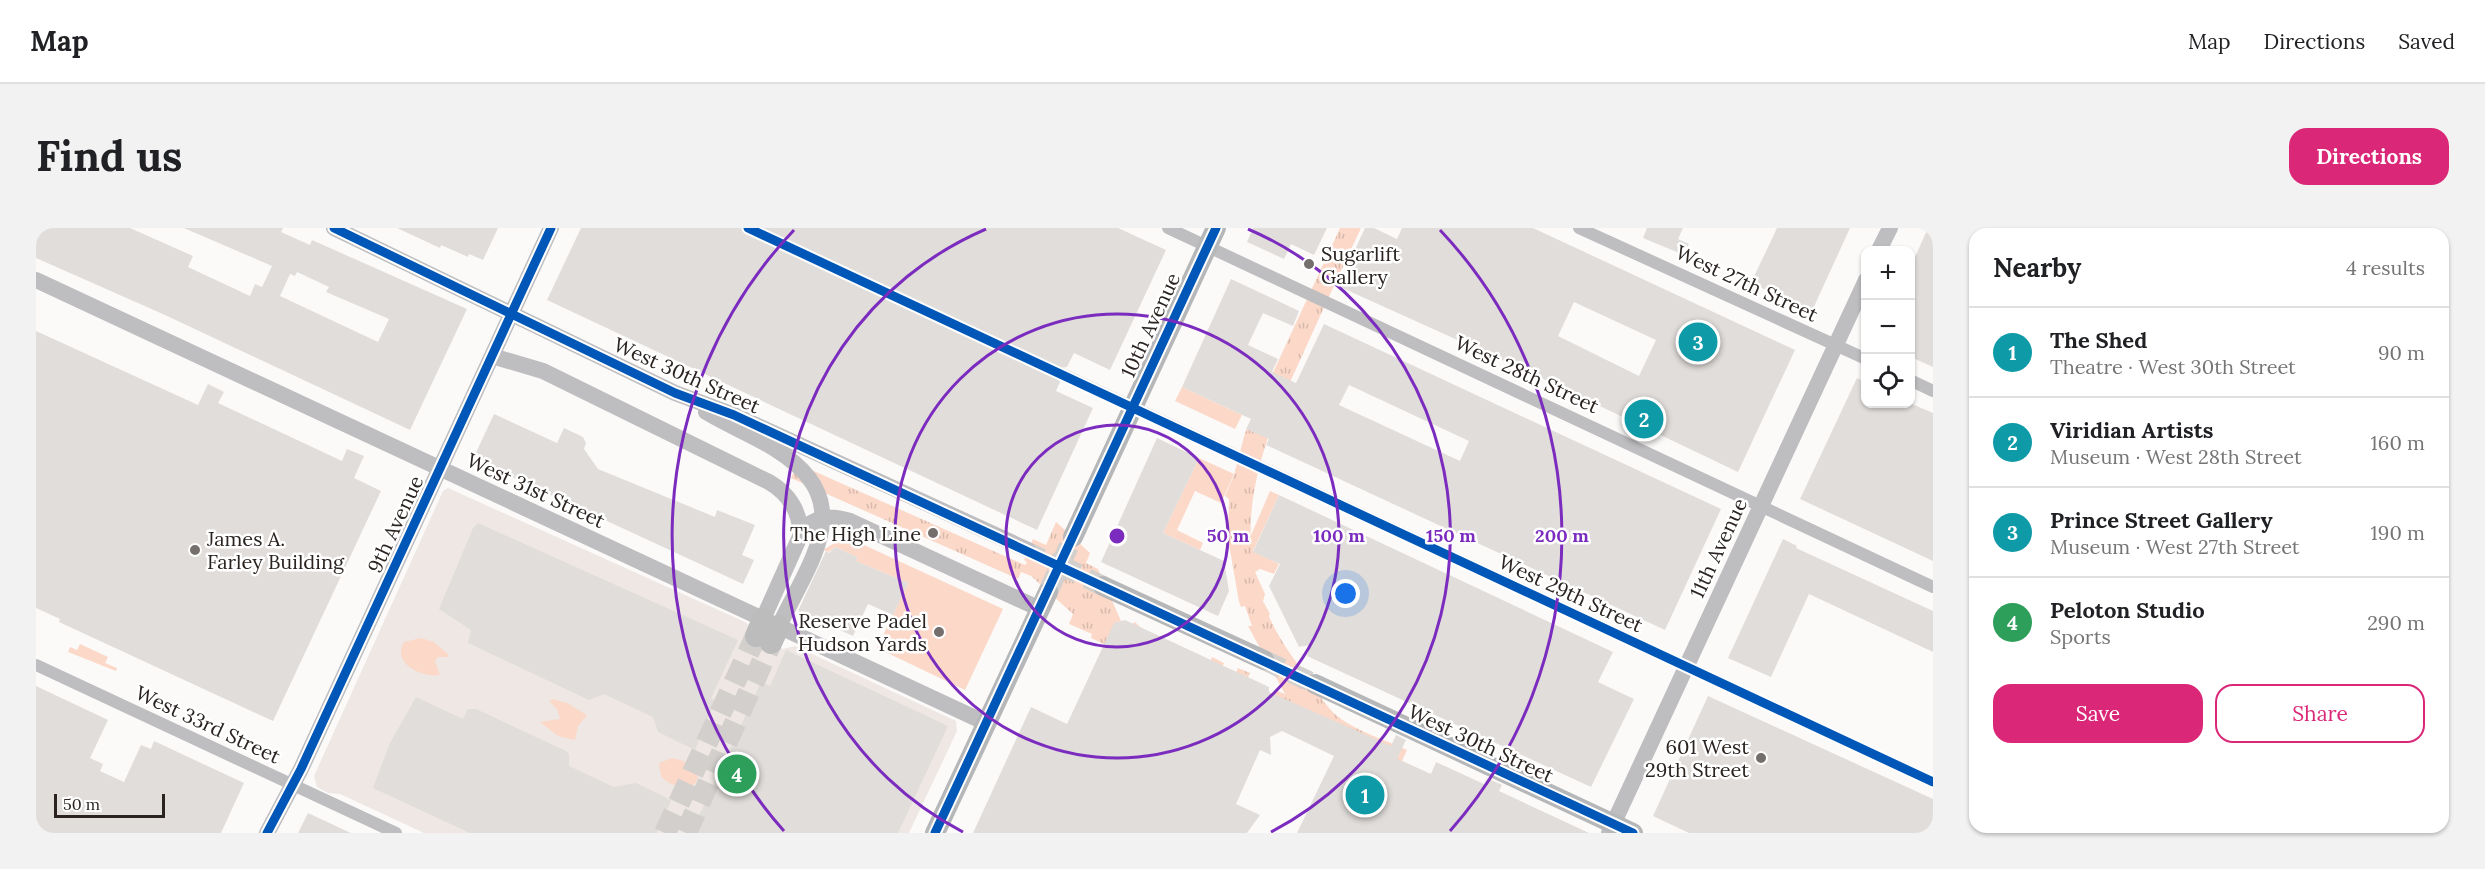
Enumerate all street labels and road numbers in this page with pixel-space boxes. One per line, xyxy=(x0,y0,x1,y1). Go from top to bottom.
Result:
street label: West 27th Street xyxy=(1672,239,1822,327)
street label: 10th Avenue xyxy=(1115,269,1185,381)
street label: West 28th Street xyxy=(1451,330,1603,418)
street label: West 30th Street xyxy=(610,332,764,419)
street label: West 31st Street xyxy=(463,447,609,533)
street label: 9th Avenue xyxy=(362,471,428,577)
street label: 11th Avenue xyxy=(1684,494,1752,602)
street label: West 29th Street xyxy=(1495,549,1647,637)
street label: West 33rd Street xyxy=(132,680,285,769)
street label: West 30th Street xyxy=(1404,698,1558,788)

